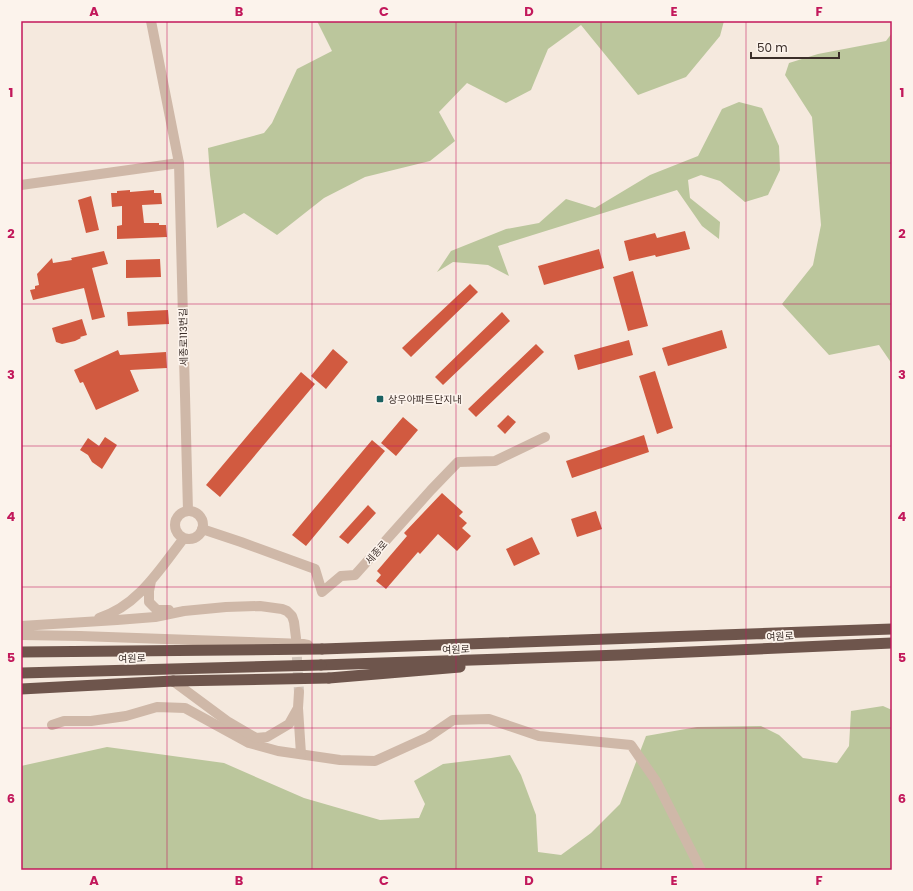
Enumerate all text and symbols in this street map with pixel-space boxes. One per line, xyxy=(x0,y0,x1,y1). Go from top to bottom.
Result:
text: A xyxy=(89,2,99,21)
text: B xyxy=(235,2,244,21)
text: C xyxy=(379,2,389,21)
text: D xyxy=(524,2,534,21)
text: E xyxy=(670,2,678,21)
text: F xyxy=(815,2,823,21)
scale bar xyxy=(751,34,839,60)
text: 50 m xyxy=(757,39,788,56)
text: 1 xyxy=(9,83,13,102)
text: 1 xyxy=(900,83,904,102)
text: 2 xyxy=(7,224,15,243)
text: 2 xyxy=(898,224,906,243)
street label: 세종로113번길 xyxy=(175,308,192,366)
text: 3 xyxy=(7,365,15,384)
text: 3 xyxy=(898,365,906,384)
place label: 상우아파트단지내 xyxy=(388,392,462,407)
marker: 상우아파트단지내 xyxy=(375,394,385,404)
text: 4 xyxy=(7,507,16,526)
text: 4 xyxy=(898,507,907,526)
street label: 세종로 xyxy=(362,537,391,568)
street label: 여원로 xyxy=(766,628,794,645)
street label: 여원로 xyxy=(442,642,470,657)
text: 5 xyxy=(7,648,15,667)
text: 5 xyxy=(898,648,906,667)
street label: 여원로 xyxy=(118,651,146,666)
text: 6 xyxy=(7,789,15,808)
text: 6 xyxy=(898,789,906,808)
text: A xyxy=(89,871,99,890)
text: B xyxy=(235,871,244,890)
text: C xyxy=(379,871,389,890)
text: D xyxy=(524,871,534,890)
text: E xyxy=(670,871,678,890)
text: F xyxy=(815,871,823,890)

